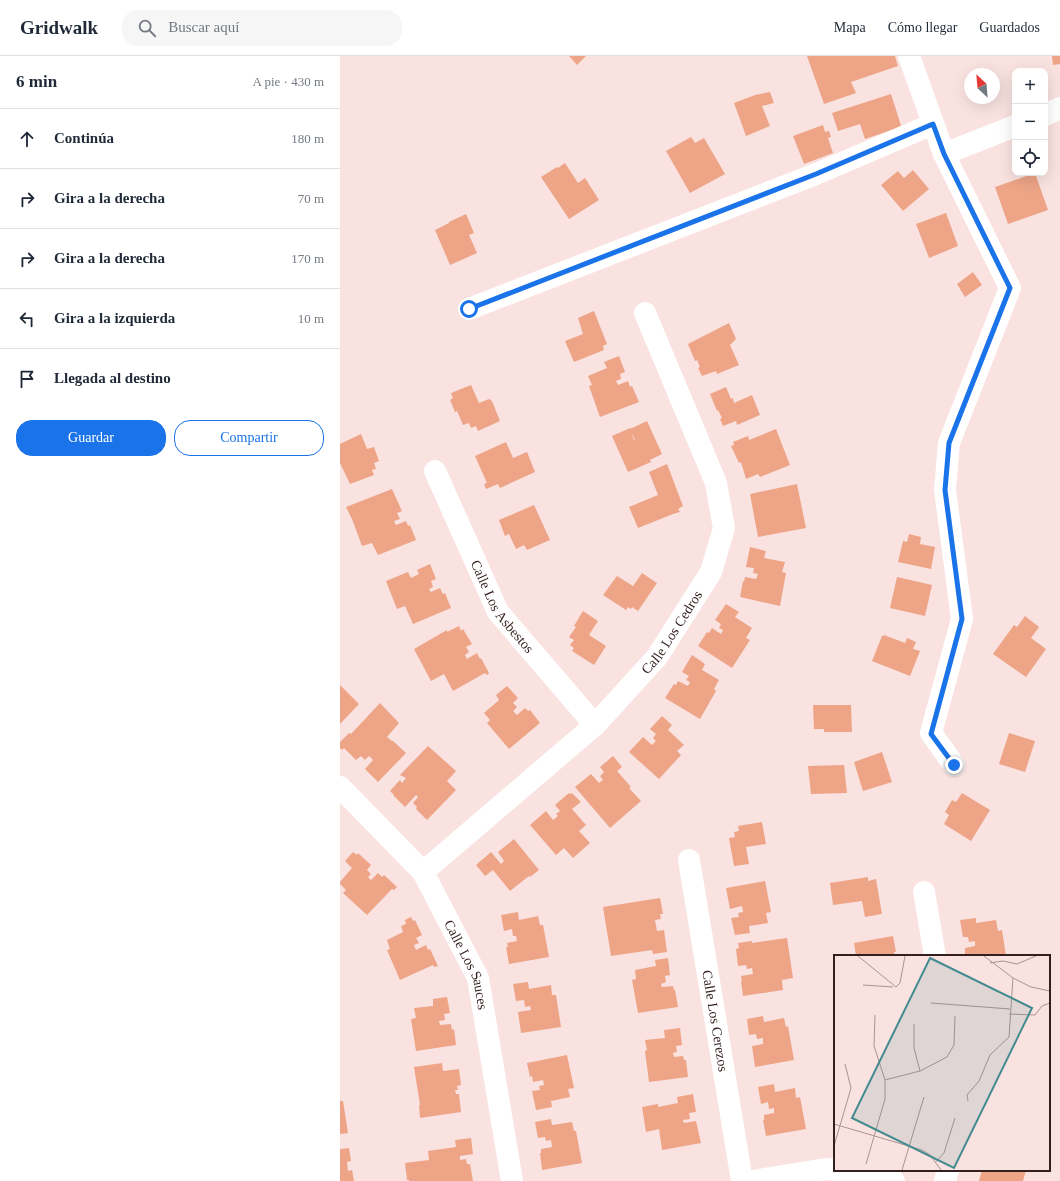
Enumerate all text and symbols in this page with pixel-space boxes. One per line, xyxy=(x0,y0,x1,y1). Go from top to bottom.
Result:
search box xyxy=(122,10,402,46)
text: Gridwalk xyxy=(20,17,98,38)
icon: search xyxy=(136,17,158,39)
text: Buscar aquí xyxy=(168,19,239,35)
text: Mapa xyxy=(834,20,866,35)
text: Cómo llegar xyxy=(888,20,957,35)
text: Guardados xyxy=(979,20,1040,35)
north arrow xyxy=(964,68,1000,104)
map controls xyxy=(1012,68,1048,176)
button: + xyxy=(1012,68,1048,104)
text: 6 min xyxy=(16,72,57,91)
text: A pie · 430 m xyxy=(253,74,324,89)
button: − xyxy=(1012,104,1048,140)
icon: ahead xyxy=(16,128,38,150)
text: Continúa xyxy=(54,130,114,146)
text: 180 m xyxy=(291,131,324,146)
button: locate xyxy=(1012,140,1048,176)
icon: right xyxy=(16,188,38,210)
text: Gira a la derecha xyxy=(54,190,165,206)
text: 70 m xyxy=(298,191,324,206)
icon: right xyxy=(16,248,38,270)
text: Gira a la derecha xyxy=(54,250,165,266)
text: 170 m xyxy=(291,251,324,266)
route start xyxy=(460,300,478,318)
icon: left xyxy=(16,308,38,330)
text: Gira a la izquierda xyxy=(54,310,175,326)
text: 10 m xyxy=(298,311,324,326)
icon: arrive xyxy=(16,368,38,390)
text: Llegada al destino xyxy=(54,370,171,386)
button: Guardar xyxy=(16,420,166,456)
button: Compartir xyxy=(174,420,324,456)
street label: Calle Los Asbestos xyxy=(468,558,537,656)
street label: Calle Los Cedros xyxy=(638,588,705,677)
route end xyxy=(945,756,963,774)
street label: Calle Los Sauces xyxy=(442,917,491,1011)
inset map xyxy=(834,955,1050,1171)
street label: Calle Los Cerezos xyxy=(700,969,731,1073)

